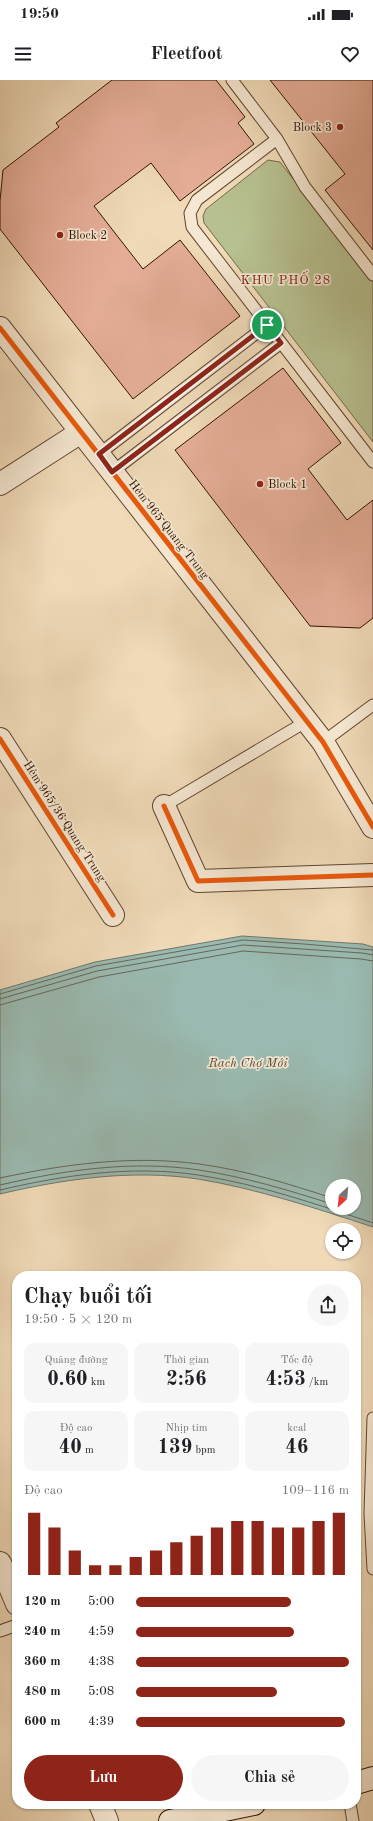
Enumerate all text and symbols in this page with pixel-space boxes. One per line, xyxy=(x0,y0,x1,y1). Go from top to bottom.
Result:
text: 19:50 xyxy=(20,7,59,22)
icon: menu xyxy=(12,43,34,65)
icon: heart xyxy=(339,43,361,65)
text: Fleetfoot xyxy=(150,45,223,63)
place label: Block 3 xyxy=(293,122,332,134)
marker: Block 3 xyxy=(335,122,345,132)
marker: Block 2 xyxy=(55,230,65,240)
place label: Block 2 xyxy=(68,230,107,242)
district label: KHU PHỐ 28 xyxy=(241,270,331,287)
pin xyxy=(250,308,284,342)
icon: arrive xyxy=(256,314,278,336)
street label: Hẻm 965 Quang Trung xyxy=(126,477,212,582)
marker: Block 1 xyxy=(255,479,265,489)
place label: Block 1 xyxy=(268,479,307,491)
street label: Hẻm 965/36 Quang Trung xyxy=(21,758,109,885)
water label: Rạch Chợ Mới xyxy=(207,1057,288,1070)
north arrow xyxy=(325,1179,361,1215)
map controls xyxy=(325,1179,361,1259)
button: locate xyxy=(325,1223,361,1259)
button: share xyxy=(307,1284,349,1326)
text: Chạy buổi tối xyxy=(24,1286,152,1308)
text: 19:50 · 5 × 120 m xyxy=(24,1313,132,1326)
text: Quãng đường xyxy=(45,1355,108,1366)
text: Thời gian xyxy=(164,1355,209,1366)
text: Tốc độ xyxy=(281,1355,313,1366)
text: 0.60 xyxy=(47,1370,88,1390)
text: 2:56 xyxy=(166,1370,207,1390)
text: 4:53 xyxy=(265,1370,306,1390)
text: km xyxy=(88,1377,105,1388)
text: /km xyxy=(306,1377,328,1388)
text: Độ cao xyxy=(60,1423,93,1434)
text: Nhịp tim xyxy=(166,1423,207,1434)
text: kcal xyxy=(287,1423,306,1434)
text: 40 xyxy=(59,1438,82,1458)
text: 139 xyxy=(158,1438,192,1458)
text: 46 xyxy=(285,1438,308,1458)
text: m xyxy=(82,1445,94,1456)
text: bpm xyxy=(192,1445,215,1456)
text: Độ cao xyxy=(24,1484,63,1497)
text: 109–116 m xyxy=(282,1484,349,1497)
text: 120 m xyxy=(24,1595,61,1608)
text: 5:00 xyxy=(88,1595,114,1608)
text: 240 m xyxy=(24,1625,61,1638)
text: 4:59 xyxy=(88,1625,114,1638)
text: 360 m xyxy=(24,1655,61,1668)
text: 4:38 xyxy=(88,1655,114,1668)
text: 480 m xyxy=(24,1685,61,1698)
text: 5:08 xyxy=(88,1685,114,1698)
text: 600 m xyxy=(24,1715,61,1728)
text: 4:39 xyxy=(88,1715,114,1728)
button: Lưu xyxy=(24,1755,183,1801)
button: Chia sẻ xyxy=(191,1755,349,1801)

